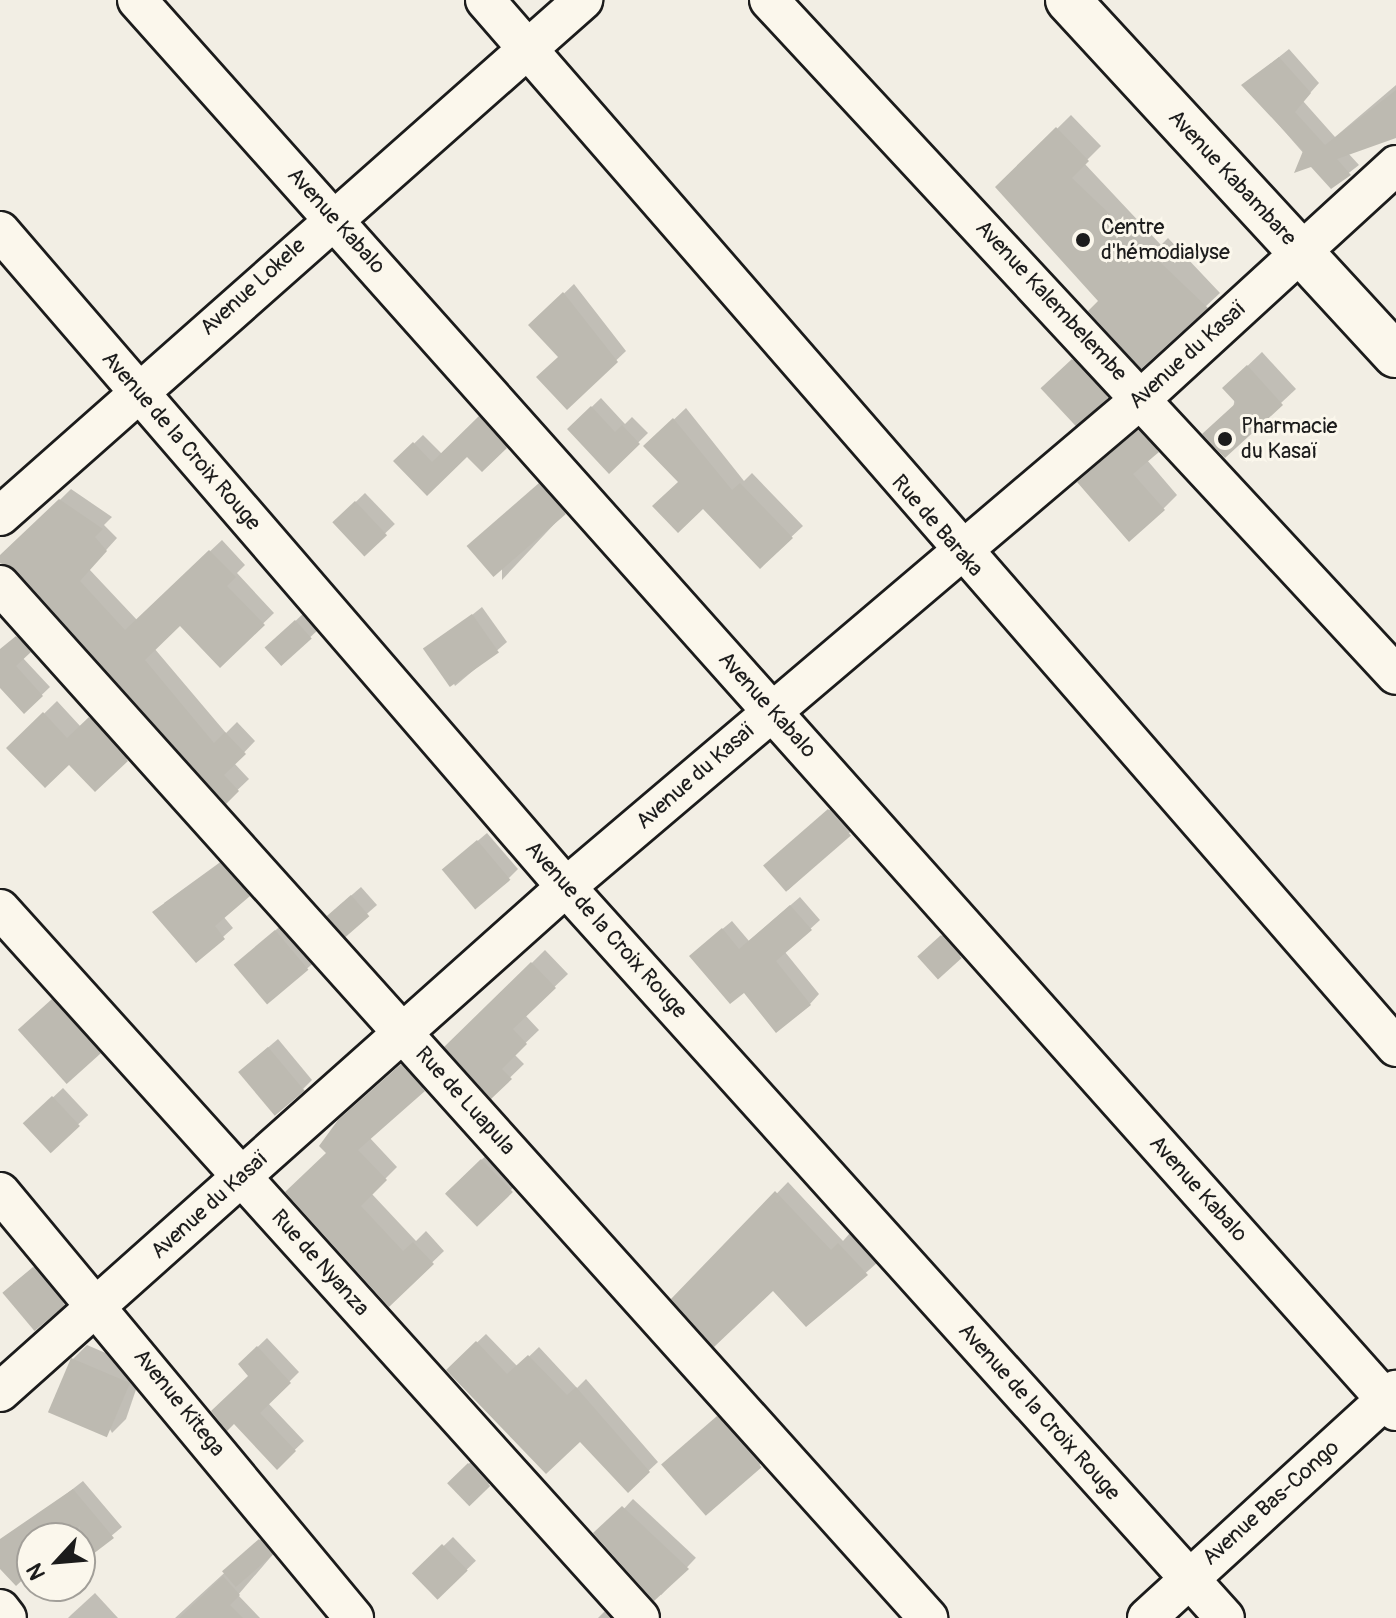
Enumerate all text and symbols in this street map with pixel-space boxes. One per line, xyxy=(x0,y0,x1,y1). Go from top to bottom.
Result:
street label: Avenue Kabambare xyxy=(1162,105,1302,251)
street label: Avenue Kabalo xyxy=(281,162,391,280)
place label: Centre d'hémodialyse xyxy=(1101,214,1230,266)
street label: Avenue Kalembelembe xyxy=(970,215,1132,387)
marker: Centre d'hémodialyse xyxy=(1072,229,1094,251)
street label: Avenue Lokele xyxy=(195,233,311,341)
street label: Avenue du Kasaï xyxy=(1124,295,1252,415)
street label: Avenue de la Croix Rouge xyxy=(96,346,266,536)
place label: Pharmacie du Kasaï xyxy=(1241,413,1337,464)
marker: Pharmacie du Kasaï xyxy=(1216,430,1234,448)
street label: Rue de Baraka xyxy=(886,470,988,582)
street label: Avenue Kabalo xyxy=(712,646,822,764)
street label: Avenue du Kasaï xyxy=(631,717,761,835)
street label: Avenue de la Croix Rouge xyxy=(519,836,693,1024)
street label: Rue de Luapula xyxy=(409,1041,521,1161)
street label: Avenue Kabalo xyxy=(1143,1130,1253,1248)
street label: Avenue du Kasaï xyxy=(146,1145,274,1265)
street label: Rue de Nyanza xyxy=(265,1204,375,1322)
street label: Avenue de la Croix Rouge xyxy=(952,1318,1126,1506)
street label: Avenue Kitega xyxy=(128,1344,230,1462)
street label: Avenue Bas-Congo xyxy=(1197,1435,1345,1571)
north arrow xyxy=(16,1522,96,1602)
text: N xyxy=(20,1559,52,1584)

